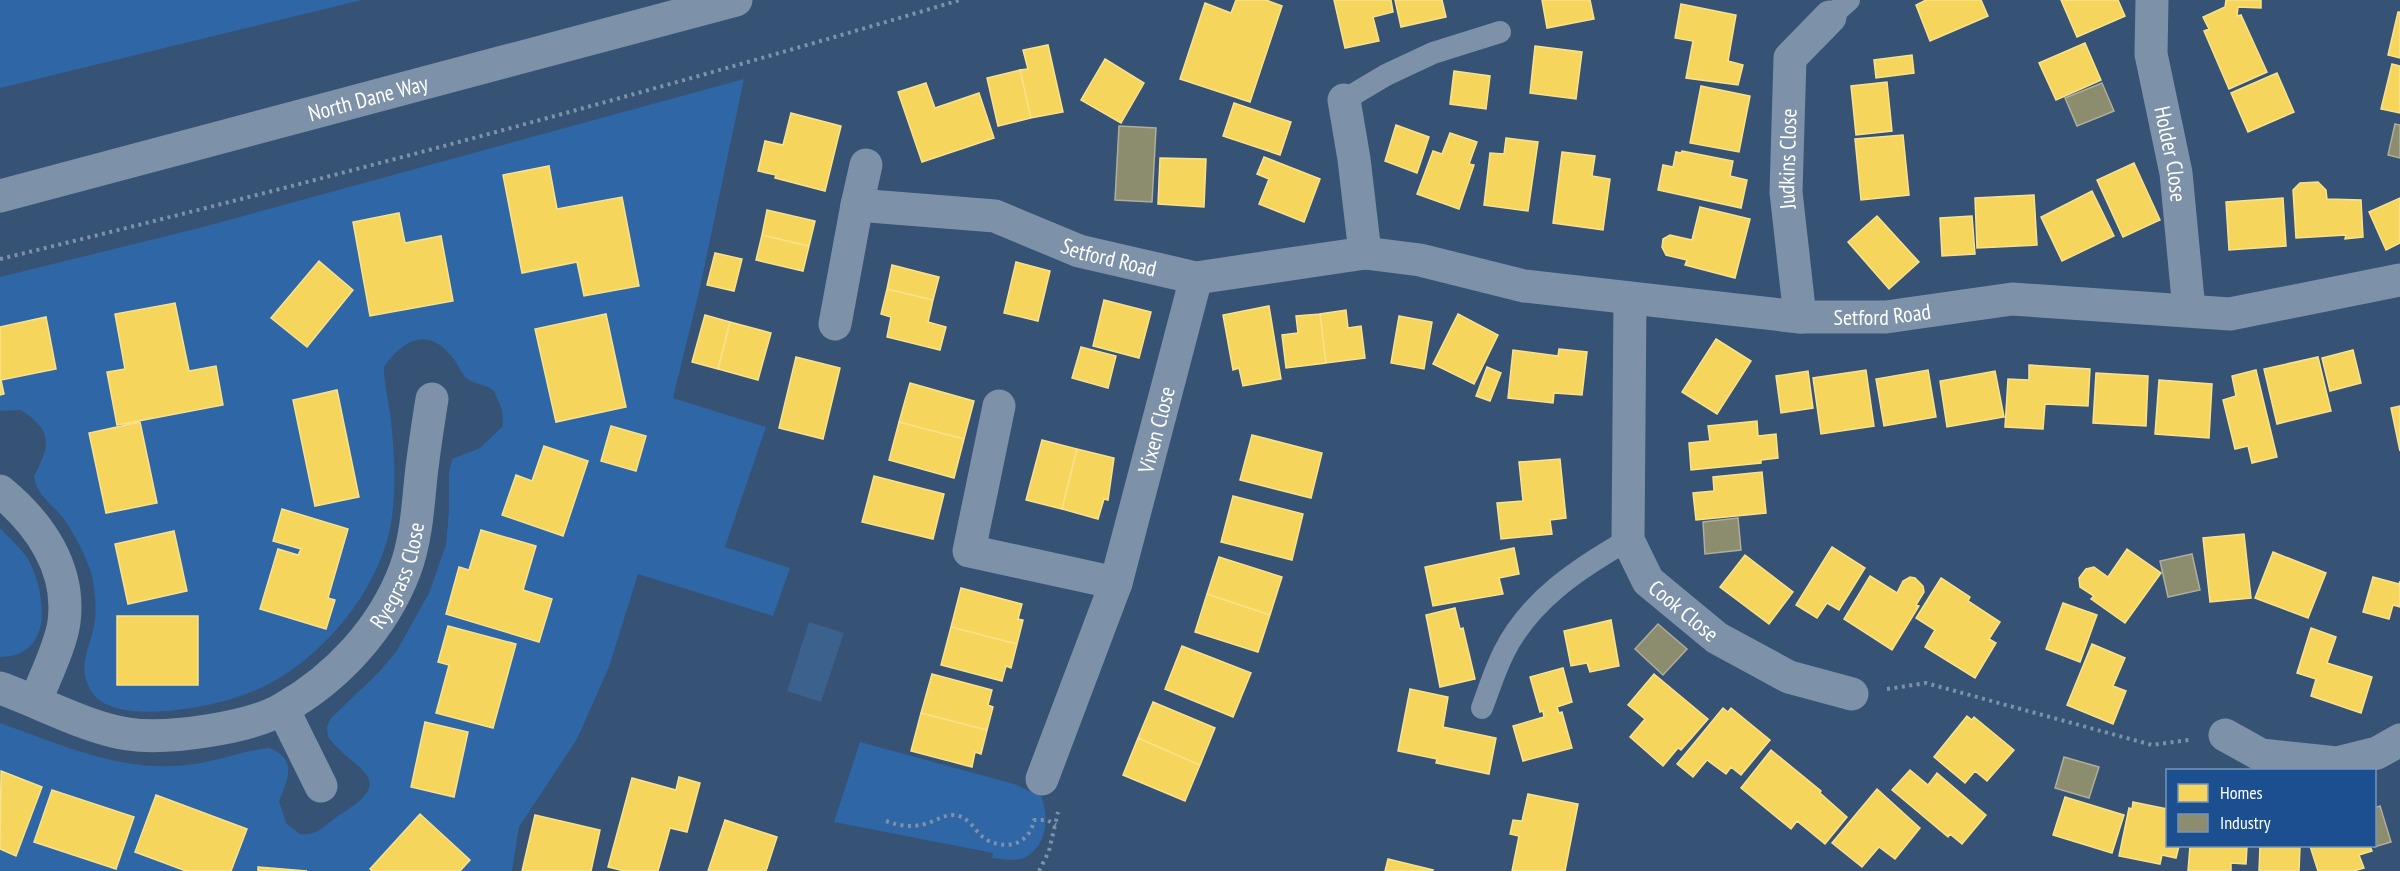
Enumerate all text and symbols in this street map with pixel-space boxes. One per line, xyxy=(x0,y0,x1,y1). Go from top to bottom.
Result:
street label: North Dane Way xyxy=(305,68,432,127)
street label: Holder Close xyxy=(2148,103,2193,203)
street label: Judkins Close xyxy=(1772,108,1802,212)
street label: Setford Road xyxy=(1057,231,1159,282)
street label: Setford Road xyxy=(1834,297,1932,331)
street label: Vixen Close xyxy=(1131,383,1181,477)
street label: Ryegrass Close xyxy=(363,520,430,634)
street label: Cook Close xyxy=(1643,573,1724,648)
legend xyxy=(2166,769,2376,847)
text: Homes xyxy=(2220,781,2263,804)
text: Industry xyxy=(2220,811,2271,834)

